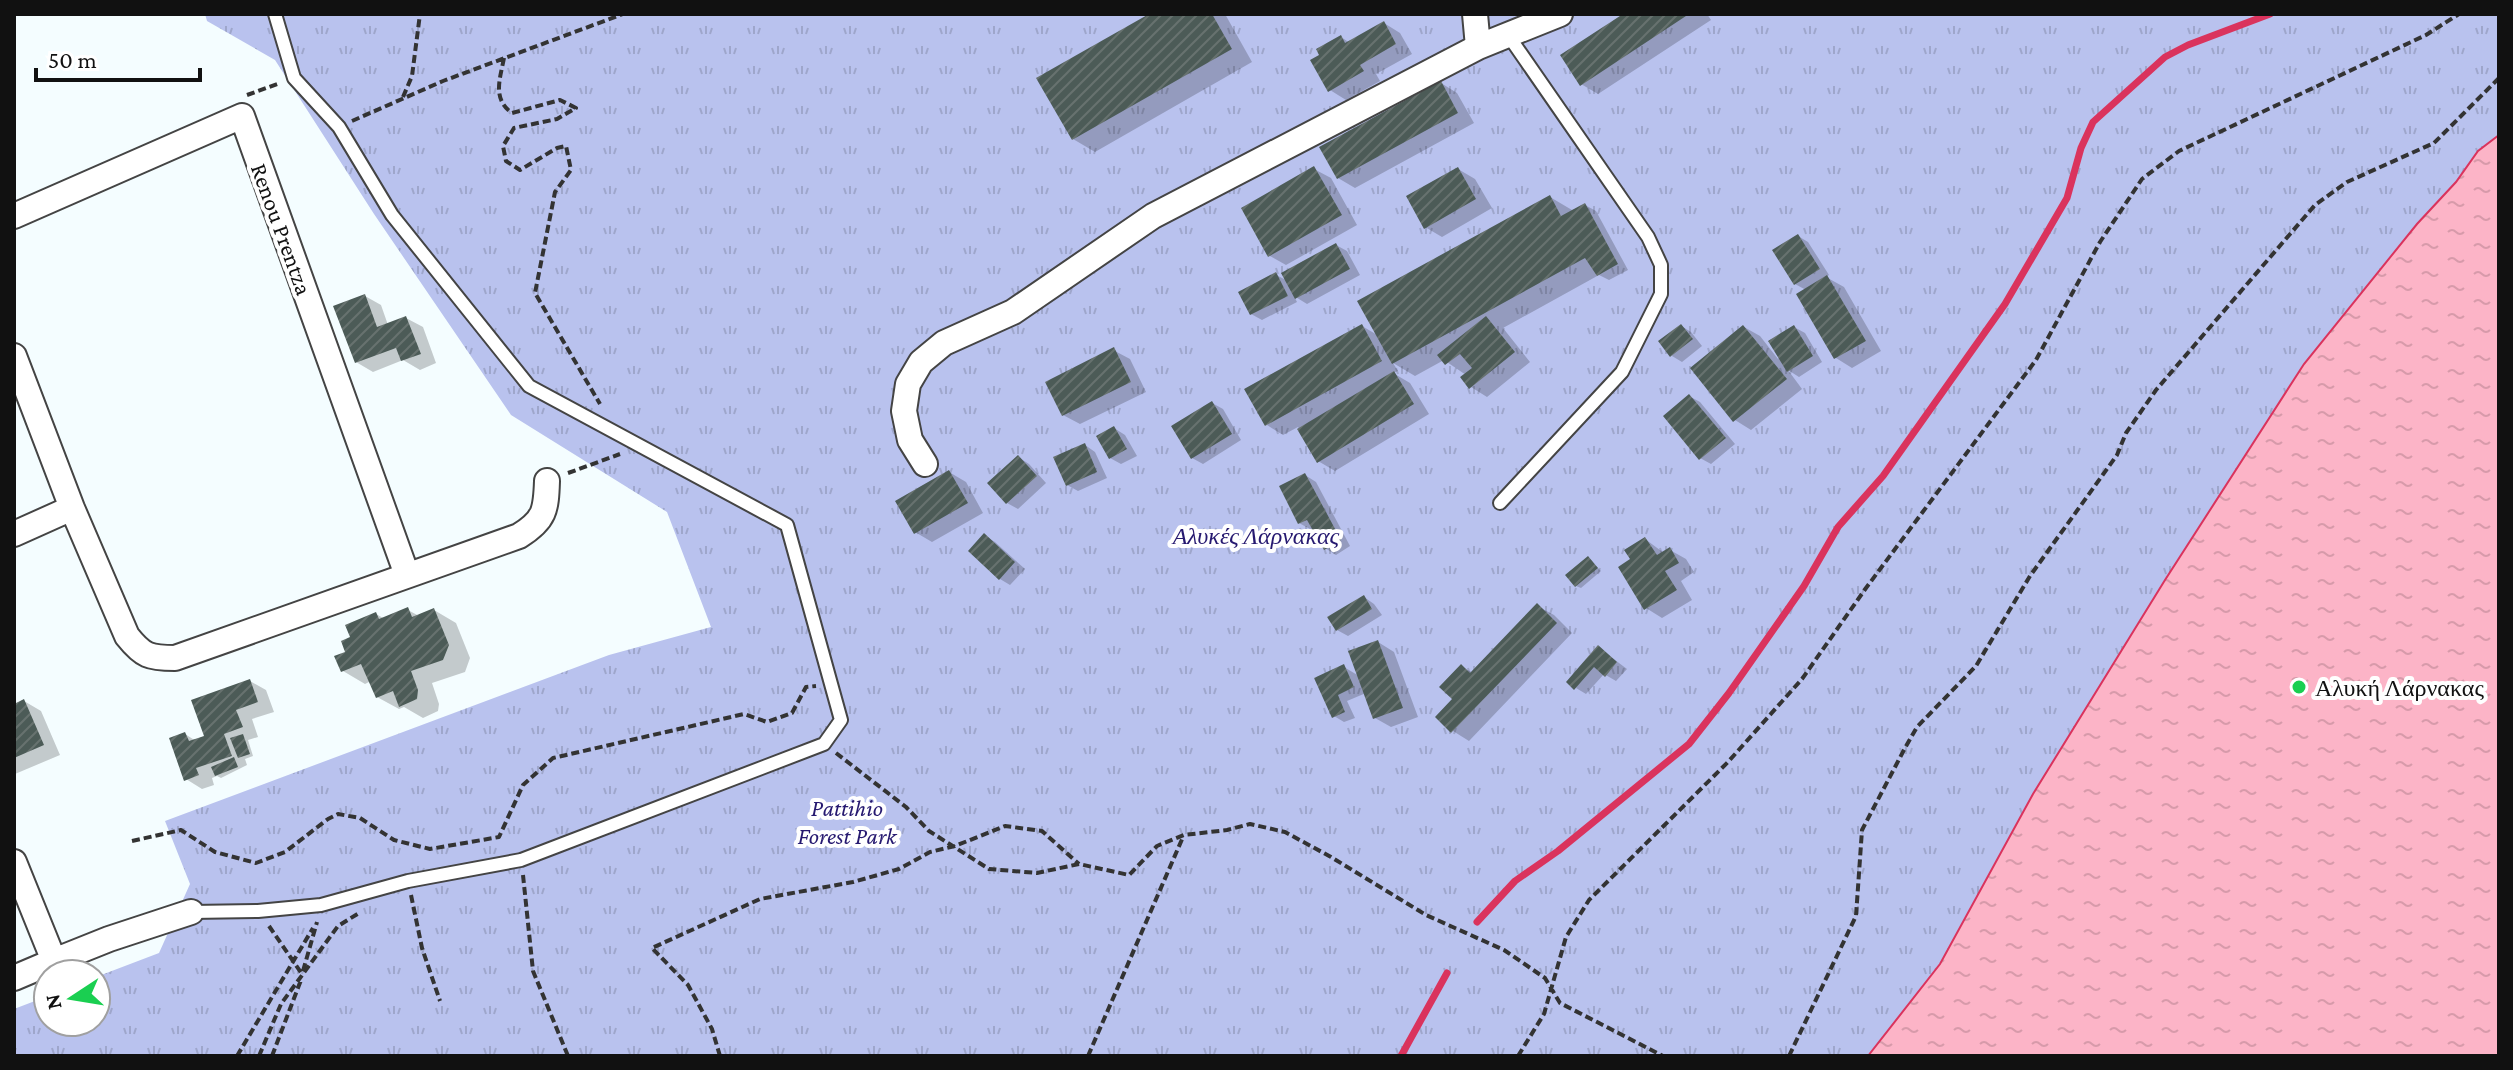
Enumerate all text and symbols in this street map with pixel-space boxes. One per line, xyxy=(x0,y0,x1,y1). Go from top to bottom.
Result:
scale bar xyxy=(36,32,200,82)
text: 50 m xyxy=(48,46,97,73)
street label: Renou Prentza xyxy=(246,159,318,299)
park label: Αλυκές Λάρνακας xyxy=(1171,522,1340,549)
place label: Αλυκή Λάρνακας xyxy=(2315,674,2484,701)
marker: Αλυκή Λάρνακας xyxy=(2290,678,2308,696)
park label: Pattihio Forest Park xyxy=(797,794,898,849)
north arrow xyxy=(32,958,112,1038)
text: N xyxy=(39,992,67,1012)

